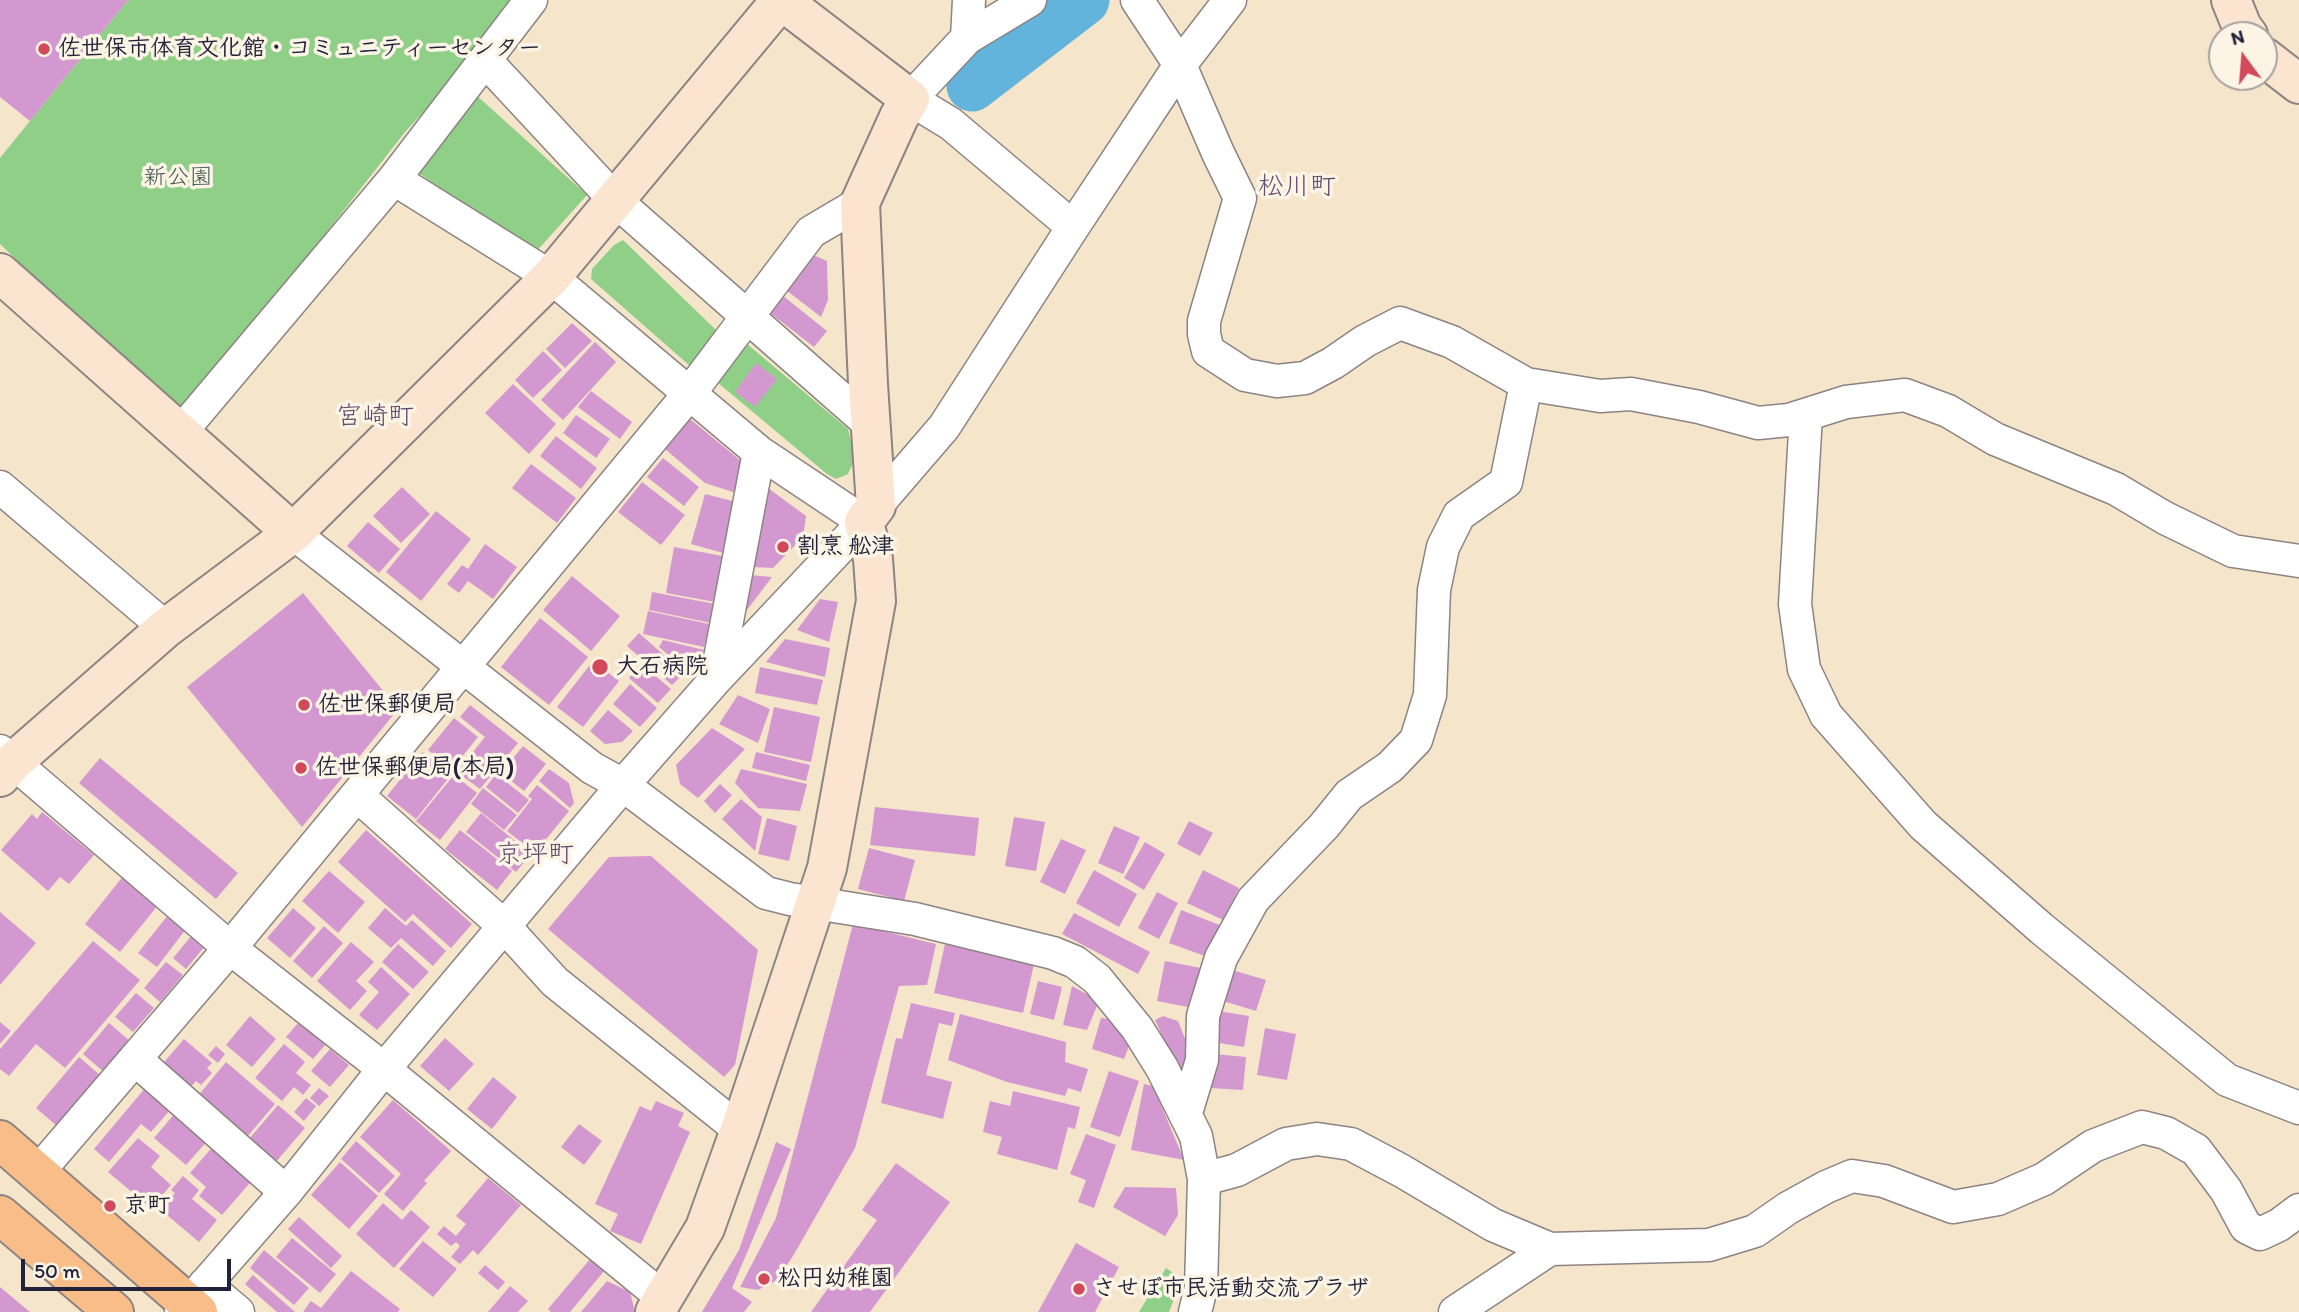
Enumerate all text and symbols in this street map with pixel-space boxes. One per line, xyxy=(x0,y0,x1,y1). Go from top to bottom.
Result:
north arrow xyxy=(2208,21,2278,91)
text: N xyxy=(2228,24,2247,50)
place label: 佐世保市体育文化館・コミュニティーセンター xyxy=(58,35,541,63)
marker: 佐世保市体育文化館・コミュニティーセンター xyxy=(36,41,52,57)
park label: 新公園 xyxy=(144,164,212,192)
district label: 松川町 xyxy=(1258,171,1336,203)
district label: 宮崎町 xyxy=(336,401,414,433)
place label: 割烹 舩津 xyxy=(797,533,894,561)
marker: 割烹 舩津 xyxy=(775,539,791,555)
place label: 大石病院 xyxy=(616,653,708,681)
marker: 大石病院 xyxy=(590,657,610,677)
place label: 佐世保郵便局 xyxy=(318,691,456,719)
marker: 佐世保郵便局 xyxy=(296,697,312,713)
place label: 佐世保郵便局(本局) xyxy=(315,754,514,782)
marker: 佐世保郵便局(本局) xyxy=(293,760,309,776)
district label: 京坪町 xyxy=(496,839,574,871)
place label: 京町 xyxy=(124,1192,170,1220)
marker: 京町 xyxy=(102,1198,118,1214)
scale bar xyxy=(24,1246,234,1290)
text: 50 m xyxy=(34,1258,80,1283)
place label: 松円幼稚園 xyxy=(778,1265,893,1293)
marker: 松円幼稚園 xyxy=(756,1271,772,1287)
place label: させぼ市民活動交流プラザ xyxy=(1093,1275,1369,1303)
marker: させぼ市民活動交流プラザ xyxy=(1071,1281,1087,1297)

